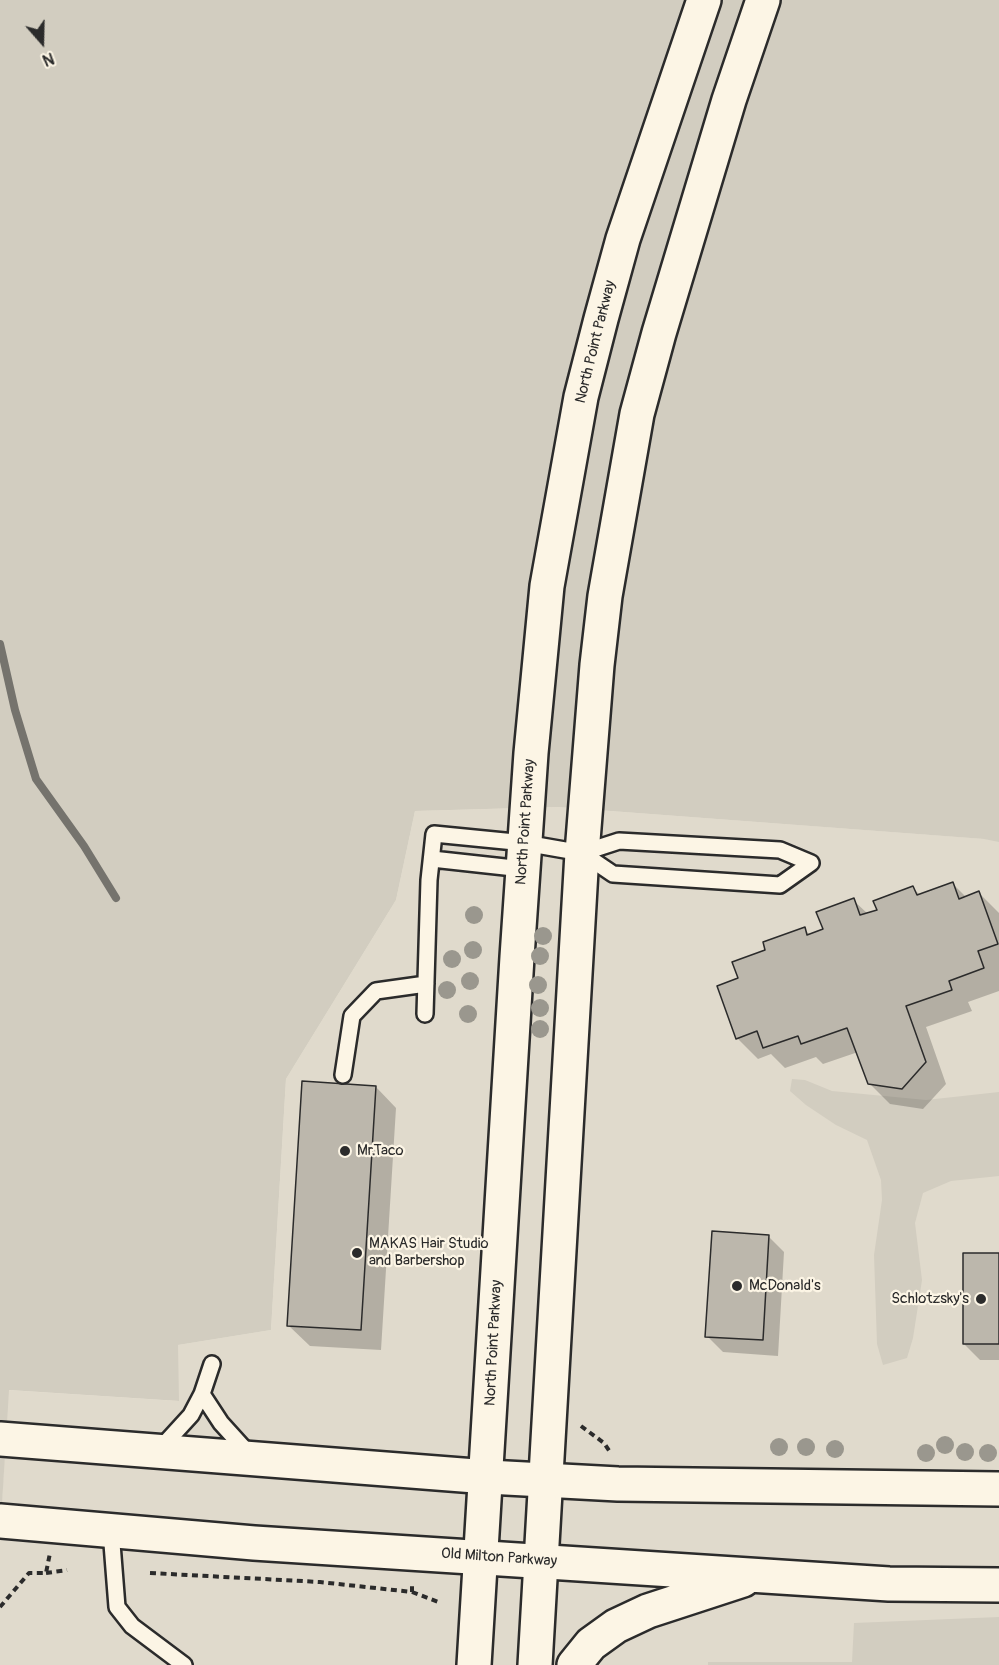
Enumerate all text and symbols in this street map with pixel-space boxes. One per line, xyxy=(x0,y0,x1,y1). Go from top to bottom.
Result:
north arrow xyxy=(12,12,72,72)
text: N xyxy=(40,48,57,70)
street label: North Point Parkway xyxy=(572,279,620,405)
street label: North Point Parkway xyxy=(513,758,539,886)
place label: Mr.Taco xyxy=(357,1142,404,1160)
marker: Mr.Taco xyxy=(338,1144,352,1158)
place label: MAKAS Hair Studio and Barbershop xyxy=(369,1235,488,1270)
marker: MAKAS Hair Studio and Barbershop xyxy=(350,1246,364,1260)
place label: McDonald's xyxy=(749,1277,821,1295)
marker: McDonald's xyxy=(730,1279,744,1293)
street label: North Point Parkway xyxy=(482,1280,506,1406)
place label: Schlotzsky's xyxy=(891,1290,969,1308)
marker: Schlotzsky's xyxy=(974,1292,988,1306)
street label: Old Milton Parkway xyxy=(440,1545,558,1571)

